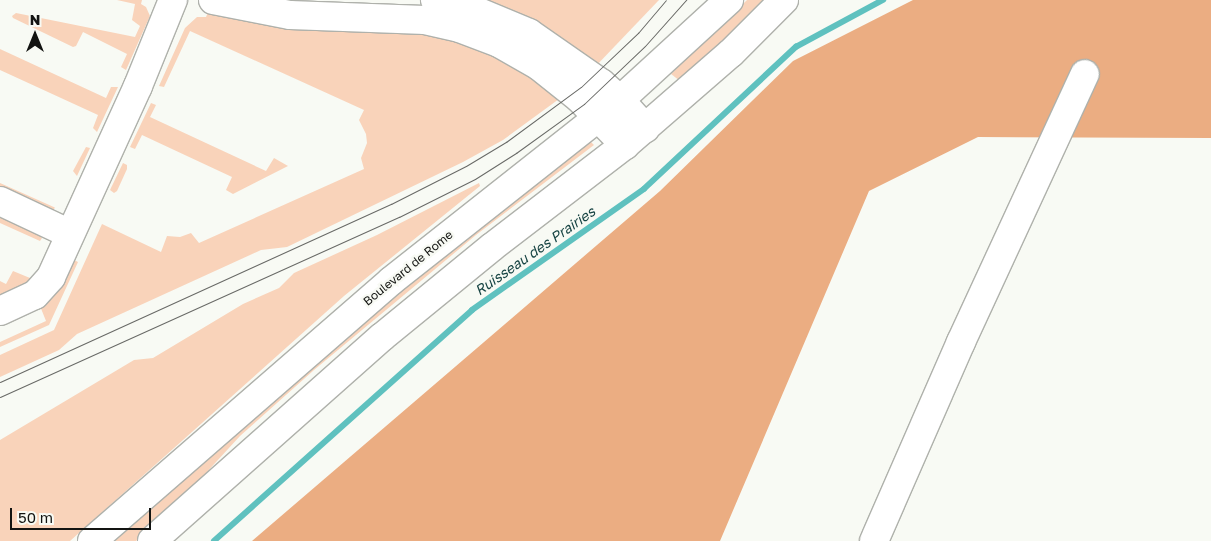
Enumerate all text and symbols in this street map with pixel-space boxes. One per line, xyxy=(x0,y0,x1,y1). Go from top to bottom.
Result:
north arrow xyxy=(10,10,60,60)
text: N xyxy=(30,11,40,28)
water label: Ruisseau des Prairies xyxy=(472,203,598,299)
street label: Boulevard de Rome xyxy=(360,227,456,309)
scale bar xyxy=(12,498,154,530)
text: 50 m xyxy=(18,508,53,526)

